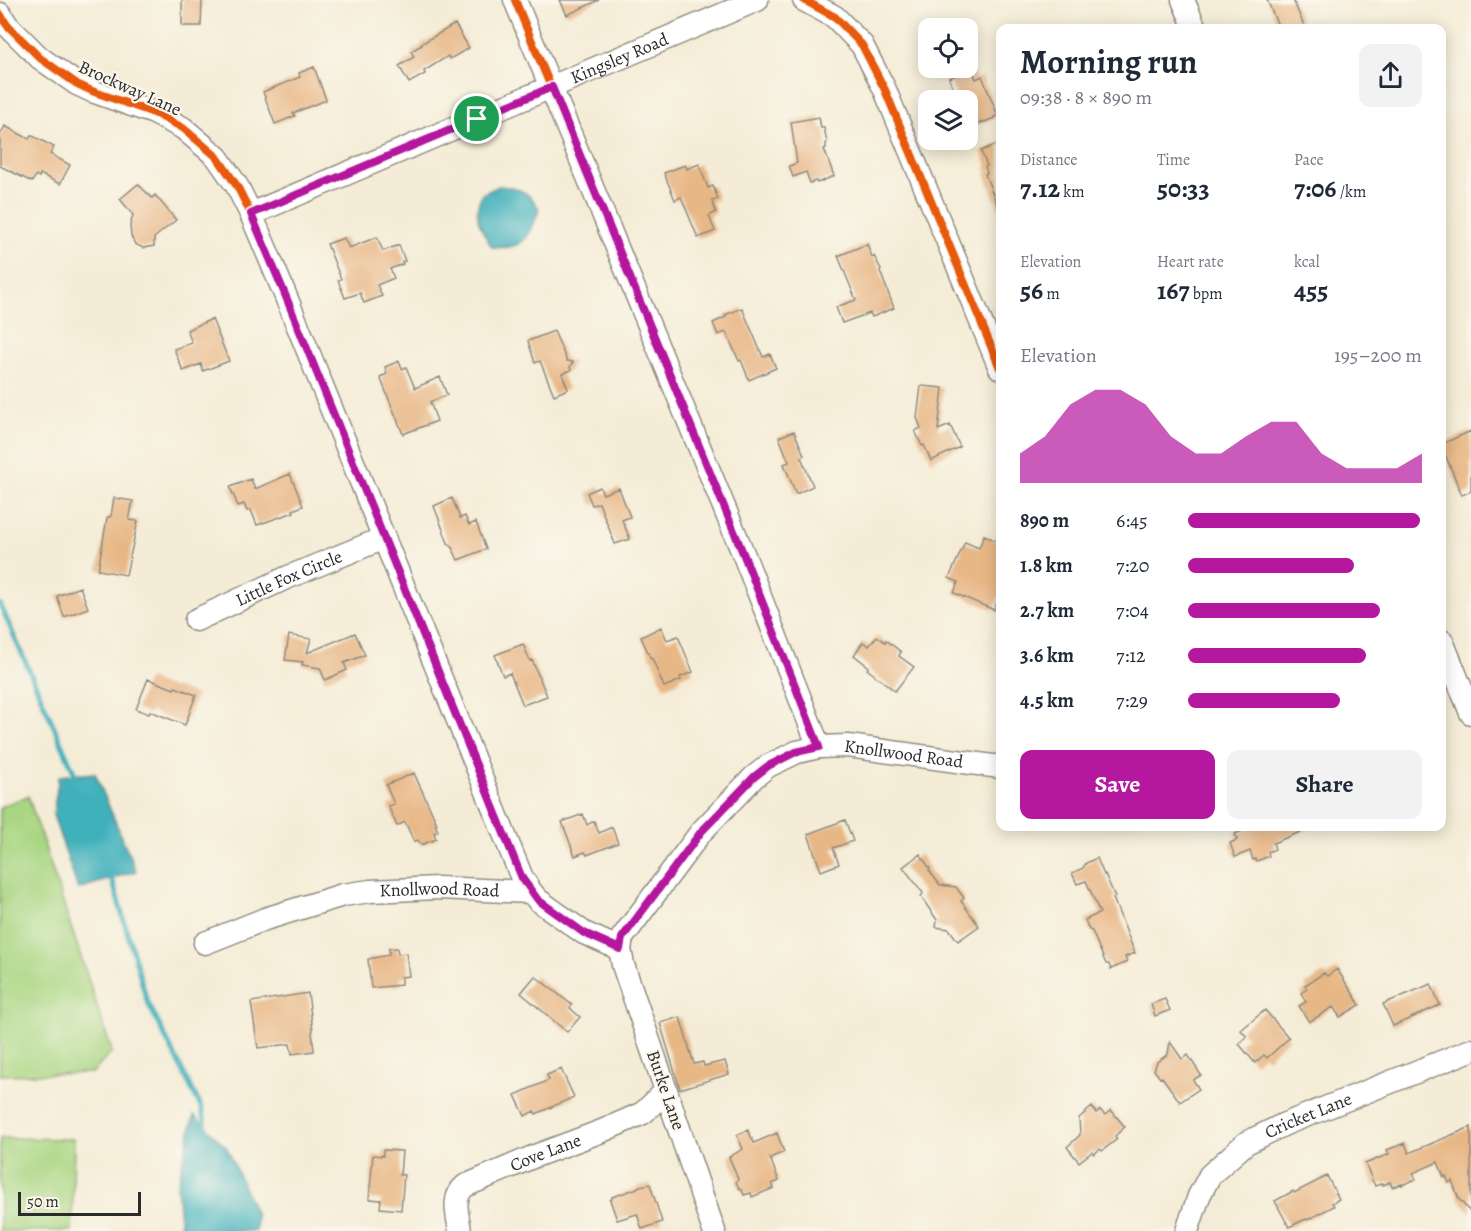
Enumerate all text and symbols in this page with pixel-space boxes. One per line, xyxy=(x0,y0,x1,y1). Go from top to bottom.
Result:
map controls xyxy=(918,18,978,150)
button: locate xyxy=(918,18,978,78)
street label: Kingsley Road xyxy=(567,27,672,90)
text: Morning run xyxy=(1020,39,1197,84)
button: share xyxy=(1359,44,1422,107)
street label: Brockway Lane xyxy=(75,55,185,121)
text: 09:38 · 8 × 890 m xyxy=(1020,84,1152,111)
button: layers xyxy=(918,90,978,150)
pin xyxy=(451,93,502,144)
icon: arrive xyxy=(460,102,493,135)
text: Distance xyxy=(1020,149,1077,171)
text: Time xyxy=(1157,149,1190,171)
text: Pace xyxy=(1294,149,1324,171)
text: 7.12 xyxy=(1020,171,1060,206)
text: 50:33 xyxy=(1157,171,1210,206)
text: 7:06 xyxy=(1294,171,1337,206)
text: km xyxy=(1060,181,1085,203)
text: /km xyxy=(1337,181,1366,203)
text: Elevation xyxy=(1020,251,1081,273)
text: Heart rate xyxy=(1157,251,1224,273)
text: kcal xyxy=(1294,251,1320,273)
text: 56 xyxy=(1020,273,1043,308)
text: 167 xyxy=(1157,273,1190,308)
text: 455 xyxy=(1294,273,1328,308)
text: m xyxy=(1043,283,1060,305)
text: bpm xyxy=(1190,283,1223,305)
text: Elevation xyxy=(1020,342,1097,369)
text: 195–200 m xyxy=(1334,342,1422,369)
text: 890 m xyxy=(1020,507,1069,534)
text: 6:45 xyxy=(1116,507,1148,534)
street label: Little Fox Circle xyxy=(232,544,346,612)
text: 1.8 km xyxy=(1020,552,1073,579)
text: 7:20 xyxy=(1116,552,1149,579)
text: 2.7 km xyxy=(1020,597,1074,624)
text: 7:04 xyxy=(1116,597,1149,624)
text: 3.6 km xyxy=(1020,642,1074,669)
text: 7:12 xyxy=(1116,642,1146,669)
text: 4.5 km xyxy=(1020,687,1074,714)
text: 7:29 xyxy=(1116,687,1148,714)
street label: Knollwood Road xyxy=(843,734,965,774)
button: Save xyxy=(1020,750,1215,819)
button: Share xyxy=(1227,750,1422,819)
street label: Knollwood Road xyxy=(379,876,500,903)
street label: Burke Lane xyxy=(641,1047,691,1133)
street label: Cricket Lane xyxy=(1261,1087,1355,1144)
street label: Cove Lane xyxy=(506,1128,584,1177)
scale bar xyxy=(18,1189,141,1216)
text: 50 m xyxy=(27,1191,59,1213)

